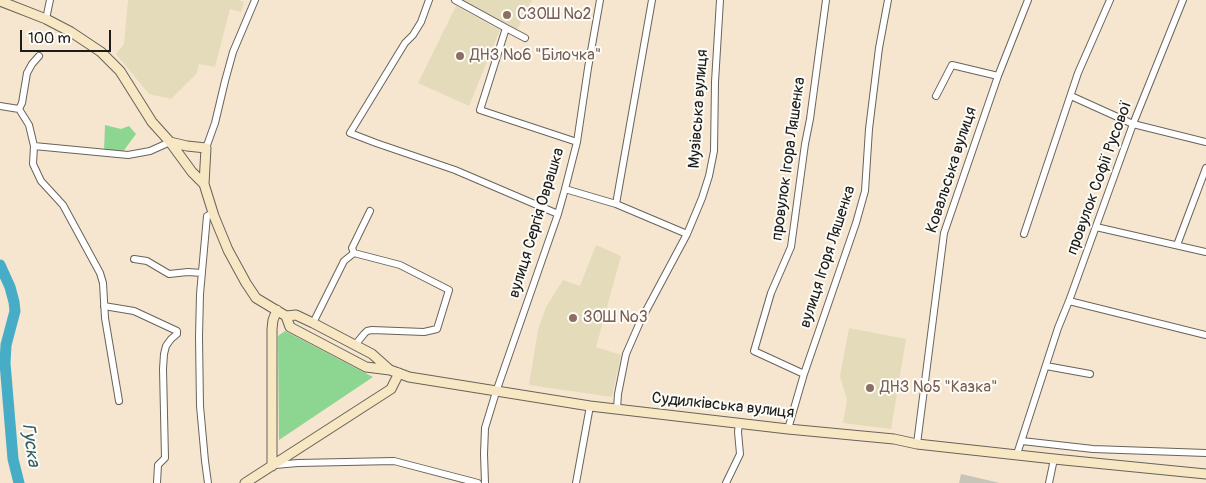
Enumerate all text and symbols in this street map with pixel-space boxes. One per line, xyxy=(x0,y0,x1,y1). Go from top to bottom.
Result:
place label: СЗОШ №2 xyxy=(517,5,592,25)
marker: СЗОШ №2 xyxy=(501,9,513,21)
scale bar xyxy=(22,20,114,52)
text: 100 m xyxy=(28,29,71,48)
place label: ДНЗ №6 "Білочка" xyxy=(470,46,601,66)
street label: Музівська вулиця xyxy=(685,49,713,169)
marker: ДНЗ №6 "Білочка" xyxy=(454,50,466,62)
street label: провулок Ігора Ляшенка xyxy=(768,76,810,242)
street label: провулок Софії Русової xyxy=(1063,98,1137,258)
street label: Ковальська вулиця xyxy=(923,105,981,235)
street label: вулиця Сергія Оврашка xyxy=(505,146,569,300)
street label: вулиця Ігоря Ляшенка xyxy=(796,183,860,331)
place label: ЗОШ №3 xyxy=(583,308,648,328)
marker: ЗОШ №3 xyxy=(567,312,579,324)
place label: ДНЗ №5 "Казка" xyxy=(880,378,997,398)
marker: ДНЗ №5 "Казка" xyxy=(864,382,876,394)
street label: Судилківська вулиця xyxy=(651,389,795,423)
water label: Гуска xyxy=(16,422,44,468)

